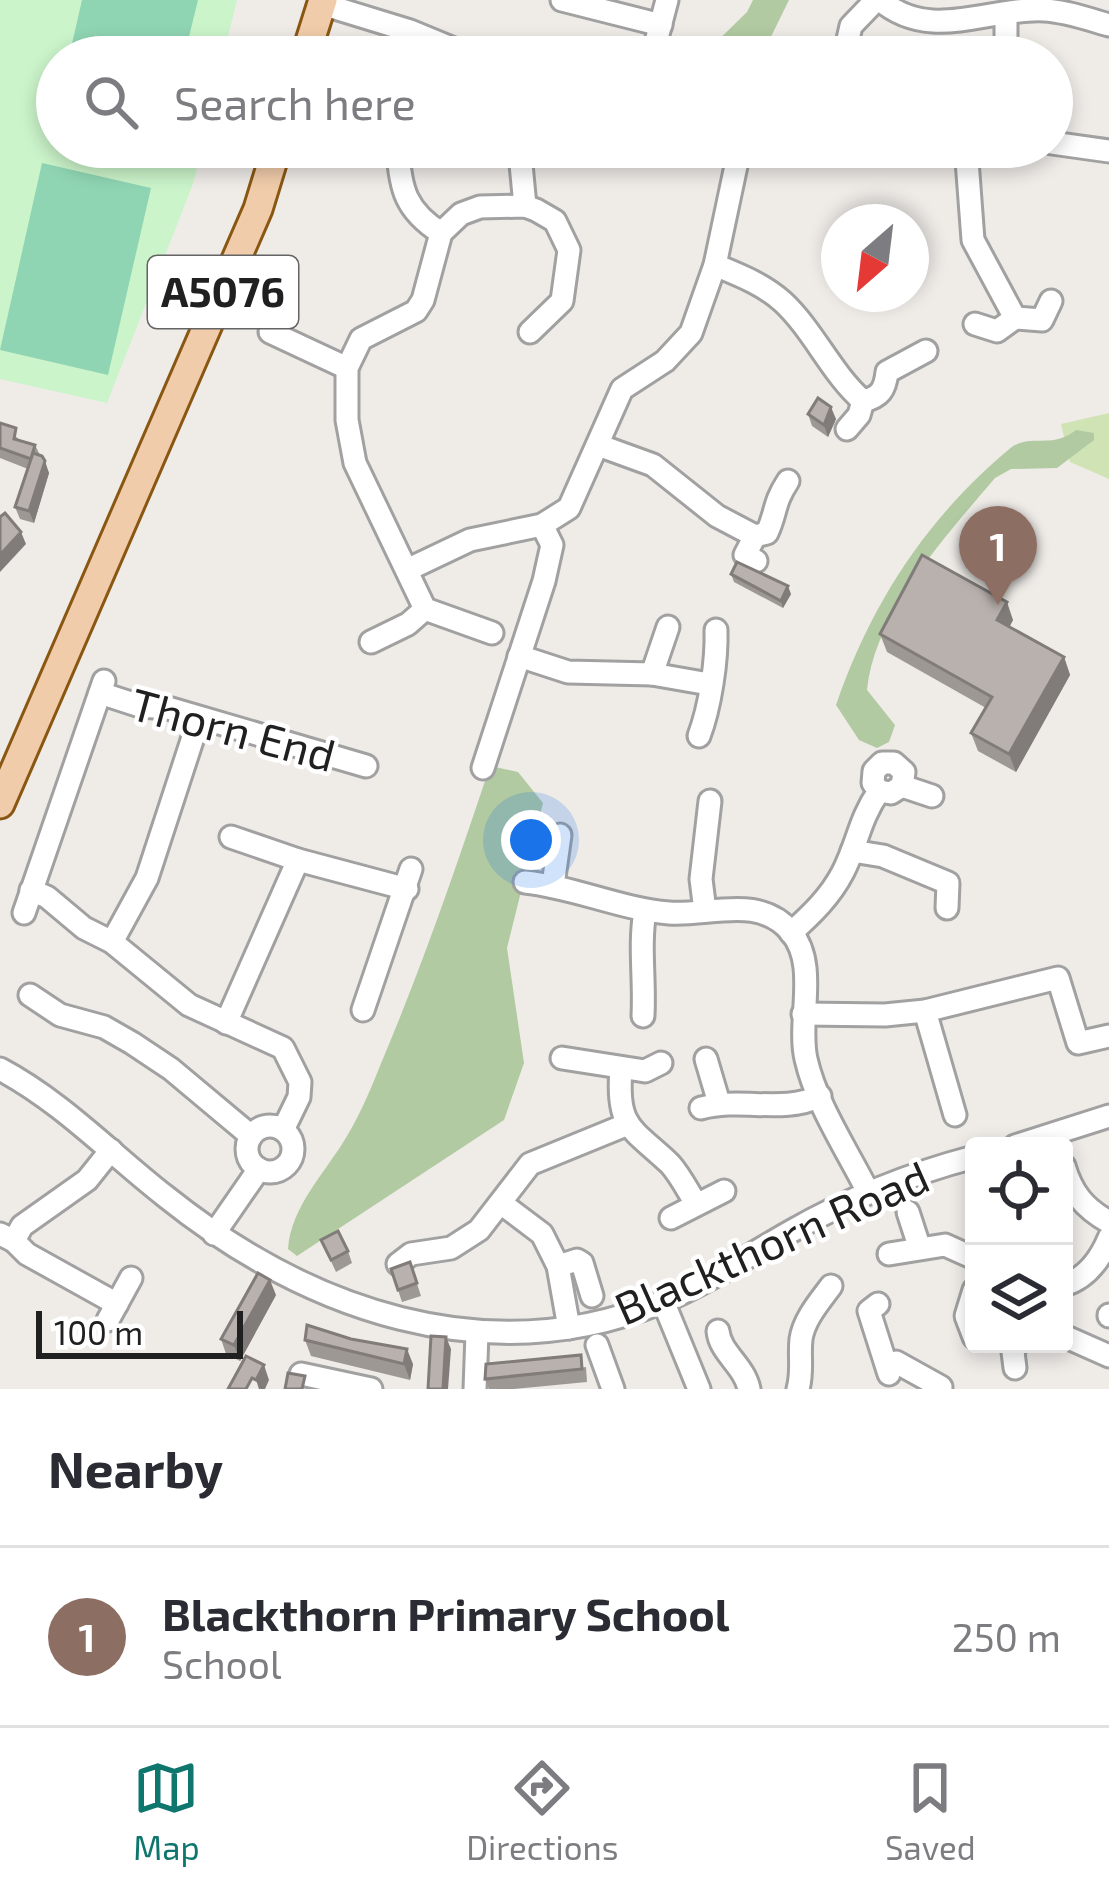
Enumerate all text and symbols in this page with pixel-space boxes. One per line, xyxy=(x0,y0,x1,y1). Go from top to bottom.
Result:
search box xyxy=(36,36,1073,168)
icon: search xyxy=(78,69,144,135)
text: Search here xyxy=(174,75,416,129)
north arrow xyxy=(821,204,929,312)
road number: A5076 xyxy=(148,256,298,328)
pin: 1 xyxy=(959,506,1037,605)
street label: Thorn End xyxy=(125,675,342,781)
your location xyxy=(501,810,561,870)
map controls xyxy=(965,1137,1073,1353)
button: locate xyxy=(965,1137,1073,1245)
street label: Blackthorn Road xyxy=(606,1148,936,1334)
button: layers xyxy=(965,1245,1073,1353)
scale bar xyxy=(36,1305,243,1358)
text: 100 m xyxy=(54,1312,143,1352)
text: Nearby xyxy=(48,1437,223,1498)
text: Blackthorn Primary School xyxy=(162,1586,730,1640)
text: 1 xyxy=(79,1613,95,1660)
text: 250 m xyxy=(952,1613,1061,1660)
text: School xyxy=(162,1640,282,1687)
tab: Map xyxy=(133,1755,200,1867)
tab: Directions xyxy=(466,1755,618,1867)
tab: Saved xyxy=(885,1755,976,1867)

